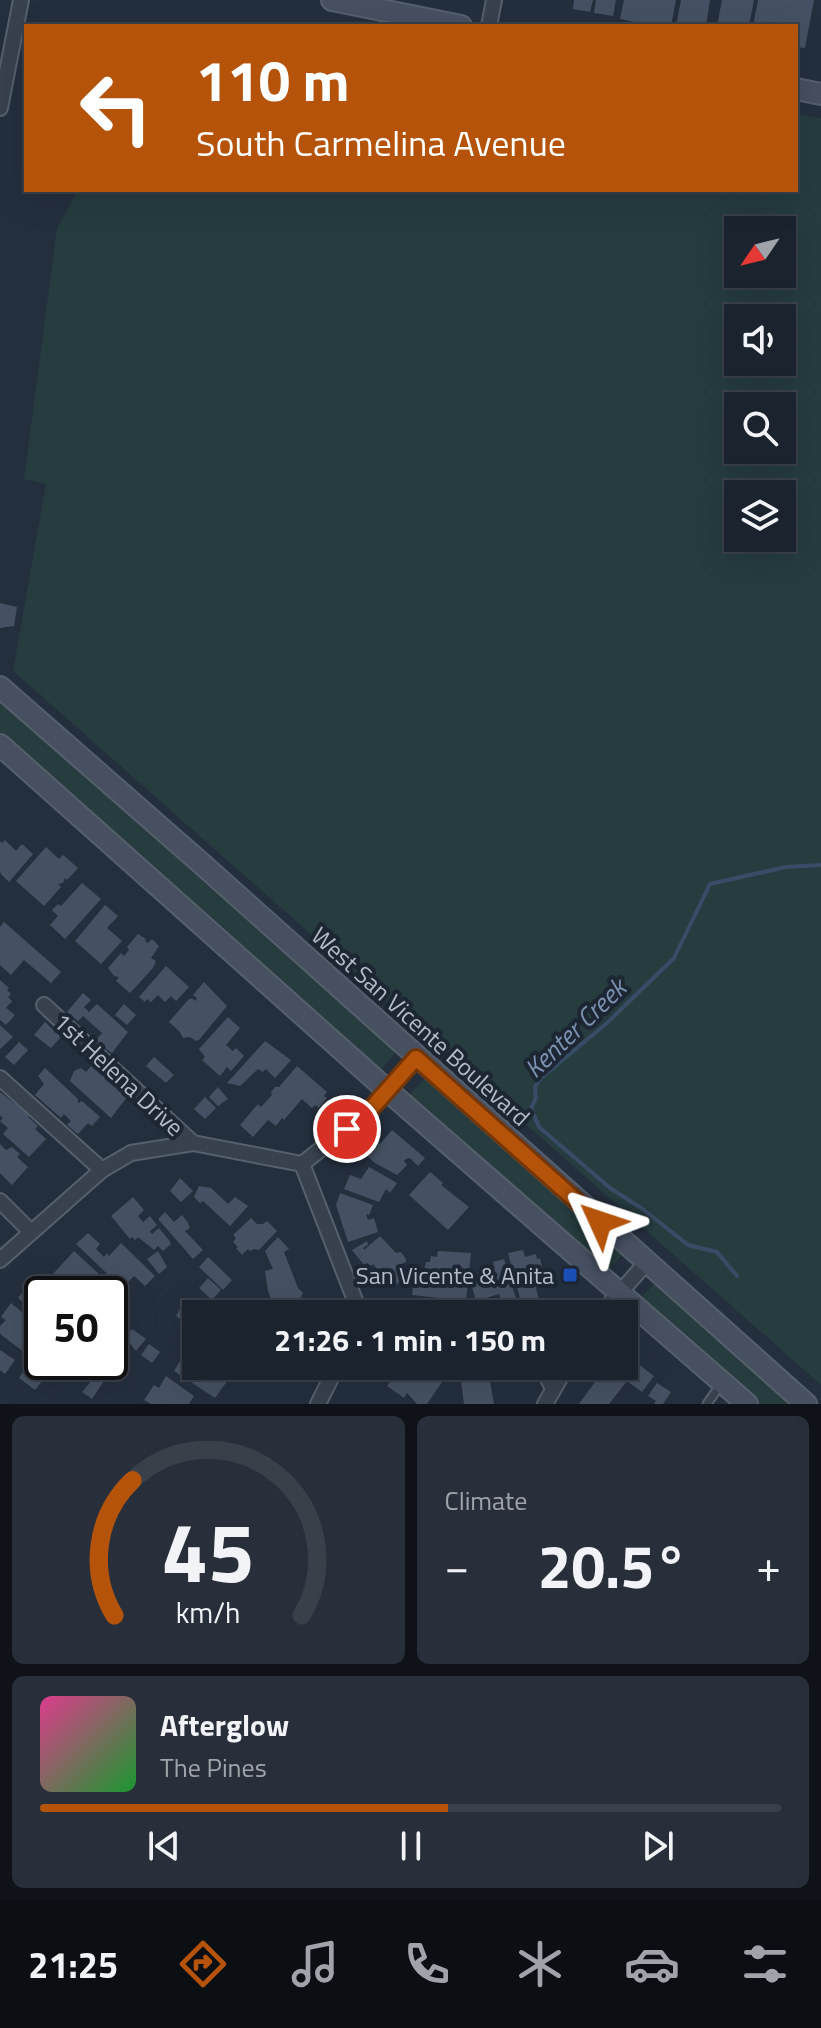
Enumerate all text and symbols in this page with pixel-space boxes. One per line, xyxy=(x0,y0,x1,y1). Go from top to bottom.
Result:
text: 110 m xyxy=(196,38,349,123)
icon: left xyxy=(64,56,168,160)
text: South Carmelina Avenue xyxy=(196,115,566,170)
north arrow xyxy=(724,216,796,288)
map controls xyxy=(724,216,796,552)
button: sound xyxy=(724,304,796,376)
button: search xyxy=(724,392,796,464)
button: layers xyxy=(724,480,796,552)
street label: West San Vicente Boulevard xyxy=(304,918,538,1134)
water label: Kenter Creek xyxy=(515,967,637,1087)
street label: 1st Helena Drive xyxy=(46,1004,192,1144)
pin xyxy=(313,1095,381,1163)
icon: arrive xyxy=(325,1107,369,1151)
position arrow xyxy=(558,1180,642,1264)
place label: San Vicente & Anita xyxy=(356,1257,554,1293)
marker: San Vicente & Anita xyxy=(561,1266,579,1284)
speed limit sign: 50 xyxy=(24,1276,128,1380)
text: 21:26 · 1 min · 150 m xyxy=(274,1317,546,1363)
text: Climate xyxy=(445,1481,527,1520)
text: 45 xyxy=(162,1488,255,1614)
text: 20.5° xyxy=(538,1520,688,1611)
text: − xyxy=(445,1532,469,1599)
text: + xyxy=(756,1532,781,1599)
text: km/h xyxy=(176,1591,241,1634)
text: Afterglow xyxy=(160,1702,289,1748)
text: The Pines xyxy=(160,1748,267,1787)
icon: previous xyxy=(142,1824,186,1868)
icon: pause xyxy=(389,1824,433,1868)
icon: next xyxy=(636,1824,680,1868)
icon: directions xyxy=(175,1936,231,1992)
icon: music xyxy=(287,1936,343,1992)
icon: phone xyxy=(399,1936,455,1992)
icon: climate xyxy=(512,1936,568,1992)
icon: car xyxy=(624,1936,680,1992)
icon: filters xyxy=(737,1936,793,1992)
text: 21:25 xyxy=(28,1937,118,1992)

